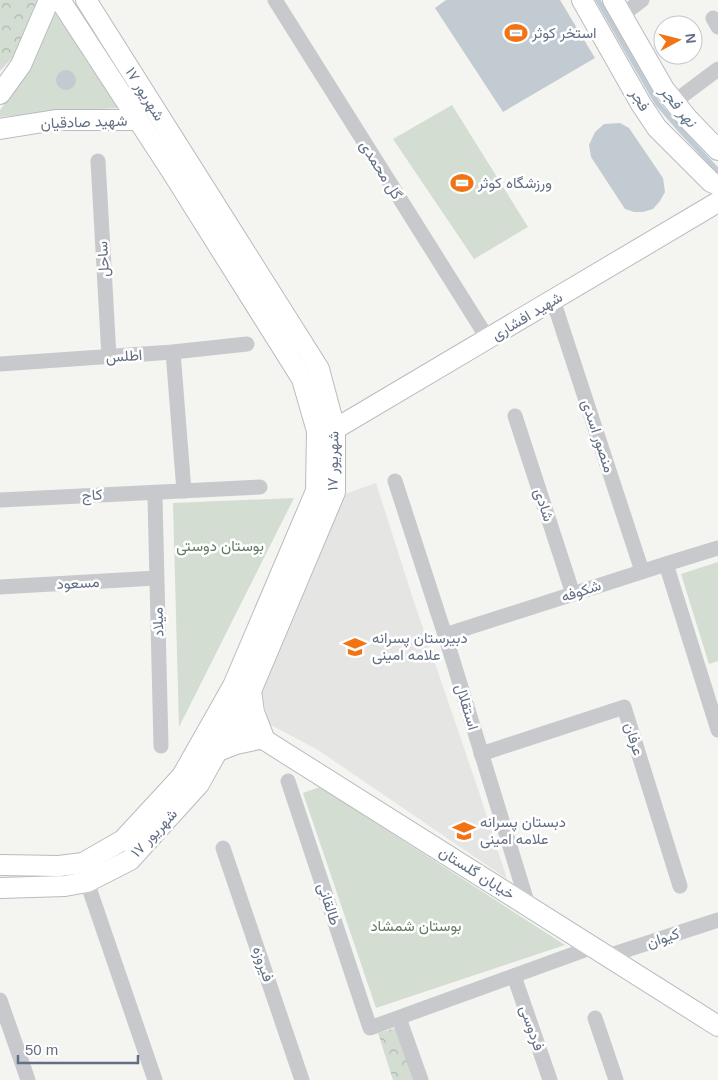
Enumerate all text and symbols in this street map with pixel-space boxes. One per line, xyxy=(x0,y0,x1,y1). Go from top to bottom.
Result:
north arrow xyxy=(653,15,703,65)
sports icon: استخر کوثر xyxy=(503,20,529,46)
place label: استخر کوثر xyxy=(531,24,597,42)
text: N xyxy=(682,32,699,44)
street label: ۱۷ شهریور xyxy=(122,64,169,124)
water label: نهر فجر xyxy=(655,82,701,133)
street label: فجر xyxy=(626,85,654,115)
street label: شهید صادقیان xyxy=(40,111,128,133)
street label: گل محمدی xyxy=(355,137,406,204)
sports icon: ورزشگاه کوثر xyxy=(449,170,475,196)
place label: ورزشگاه کوثر xyxy=(477,174,552,192)
street label: ساحل xyxy=(93,240,113,277)
street label: شهید افشاری xyxy=(488,288,566,345)
street label: اطلس xyxy=(105,346,143,367)
street label: منصور اسدی xyxy=(577,397,618,475)
street label: ۱۷ شهریور xyxy=(323,431,343,491)
street label: کاج xyxy=(81,485,103,507)
street label: شادی xyxy=(529,486,558,524)
park label: بوستان دوستی xyxy=(176,537,264,556)
street label: مسعود xyxy=(56,573,100,593)
street label: شکوفه xyxy=(559,576,603,606)
street label: میلاد xyxy=(148,607,168,637)
place label: دبیرستان پسرانه علامه امینی xyxy=(372,629,468,665)
school or university icon: دبیرستان پسرانه علامه امینی xyxy=(342,634,368,660)
street label: استقلال xyxy=(451,682,483,732)
street label: عرفان xyxy=(620,720,648,758)
street label: ۱۷ شهریور xyxy=(127,805,181,861)
place label: دبستان پسرانه علامه امینی xyxy=(480,813,566,849)
school or university icon: دبستان پسرانه علامه امینی xyxy=(451,818,477,844)
street label: خیابان گلستان xyxy=(436,843,518,903)
street label: طالقانی xyxy=(313,881,344,928)
park label: بوستان شمشاد xyxy=(370,917,462,935)
street label: کیوان xyxy=(644,924,682,952)
street label: فیروزه xyxy=(249,944,277,984)
street label: فردوسی xyxy=(515,1003,548,1054)
scale bar xyxy=(18,1032,138,1064)
text: 50 m xyxy=(25,1041,58,1058)

